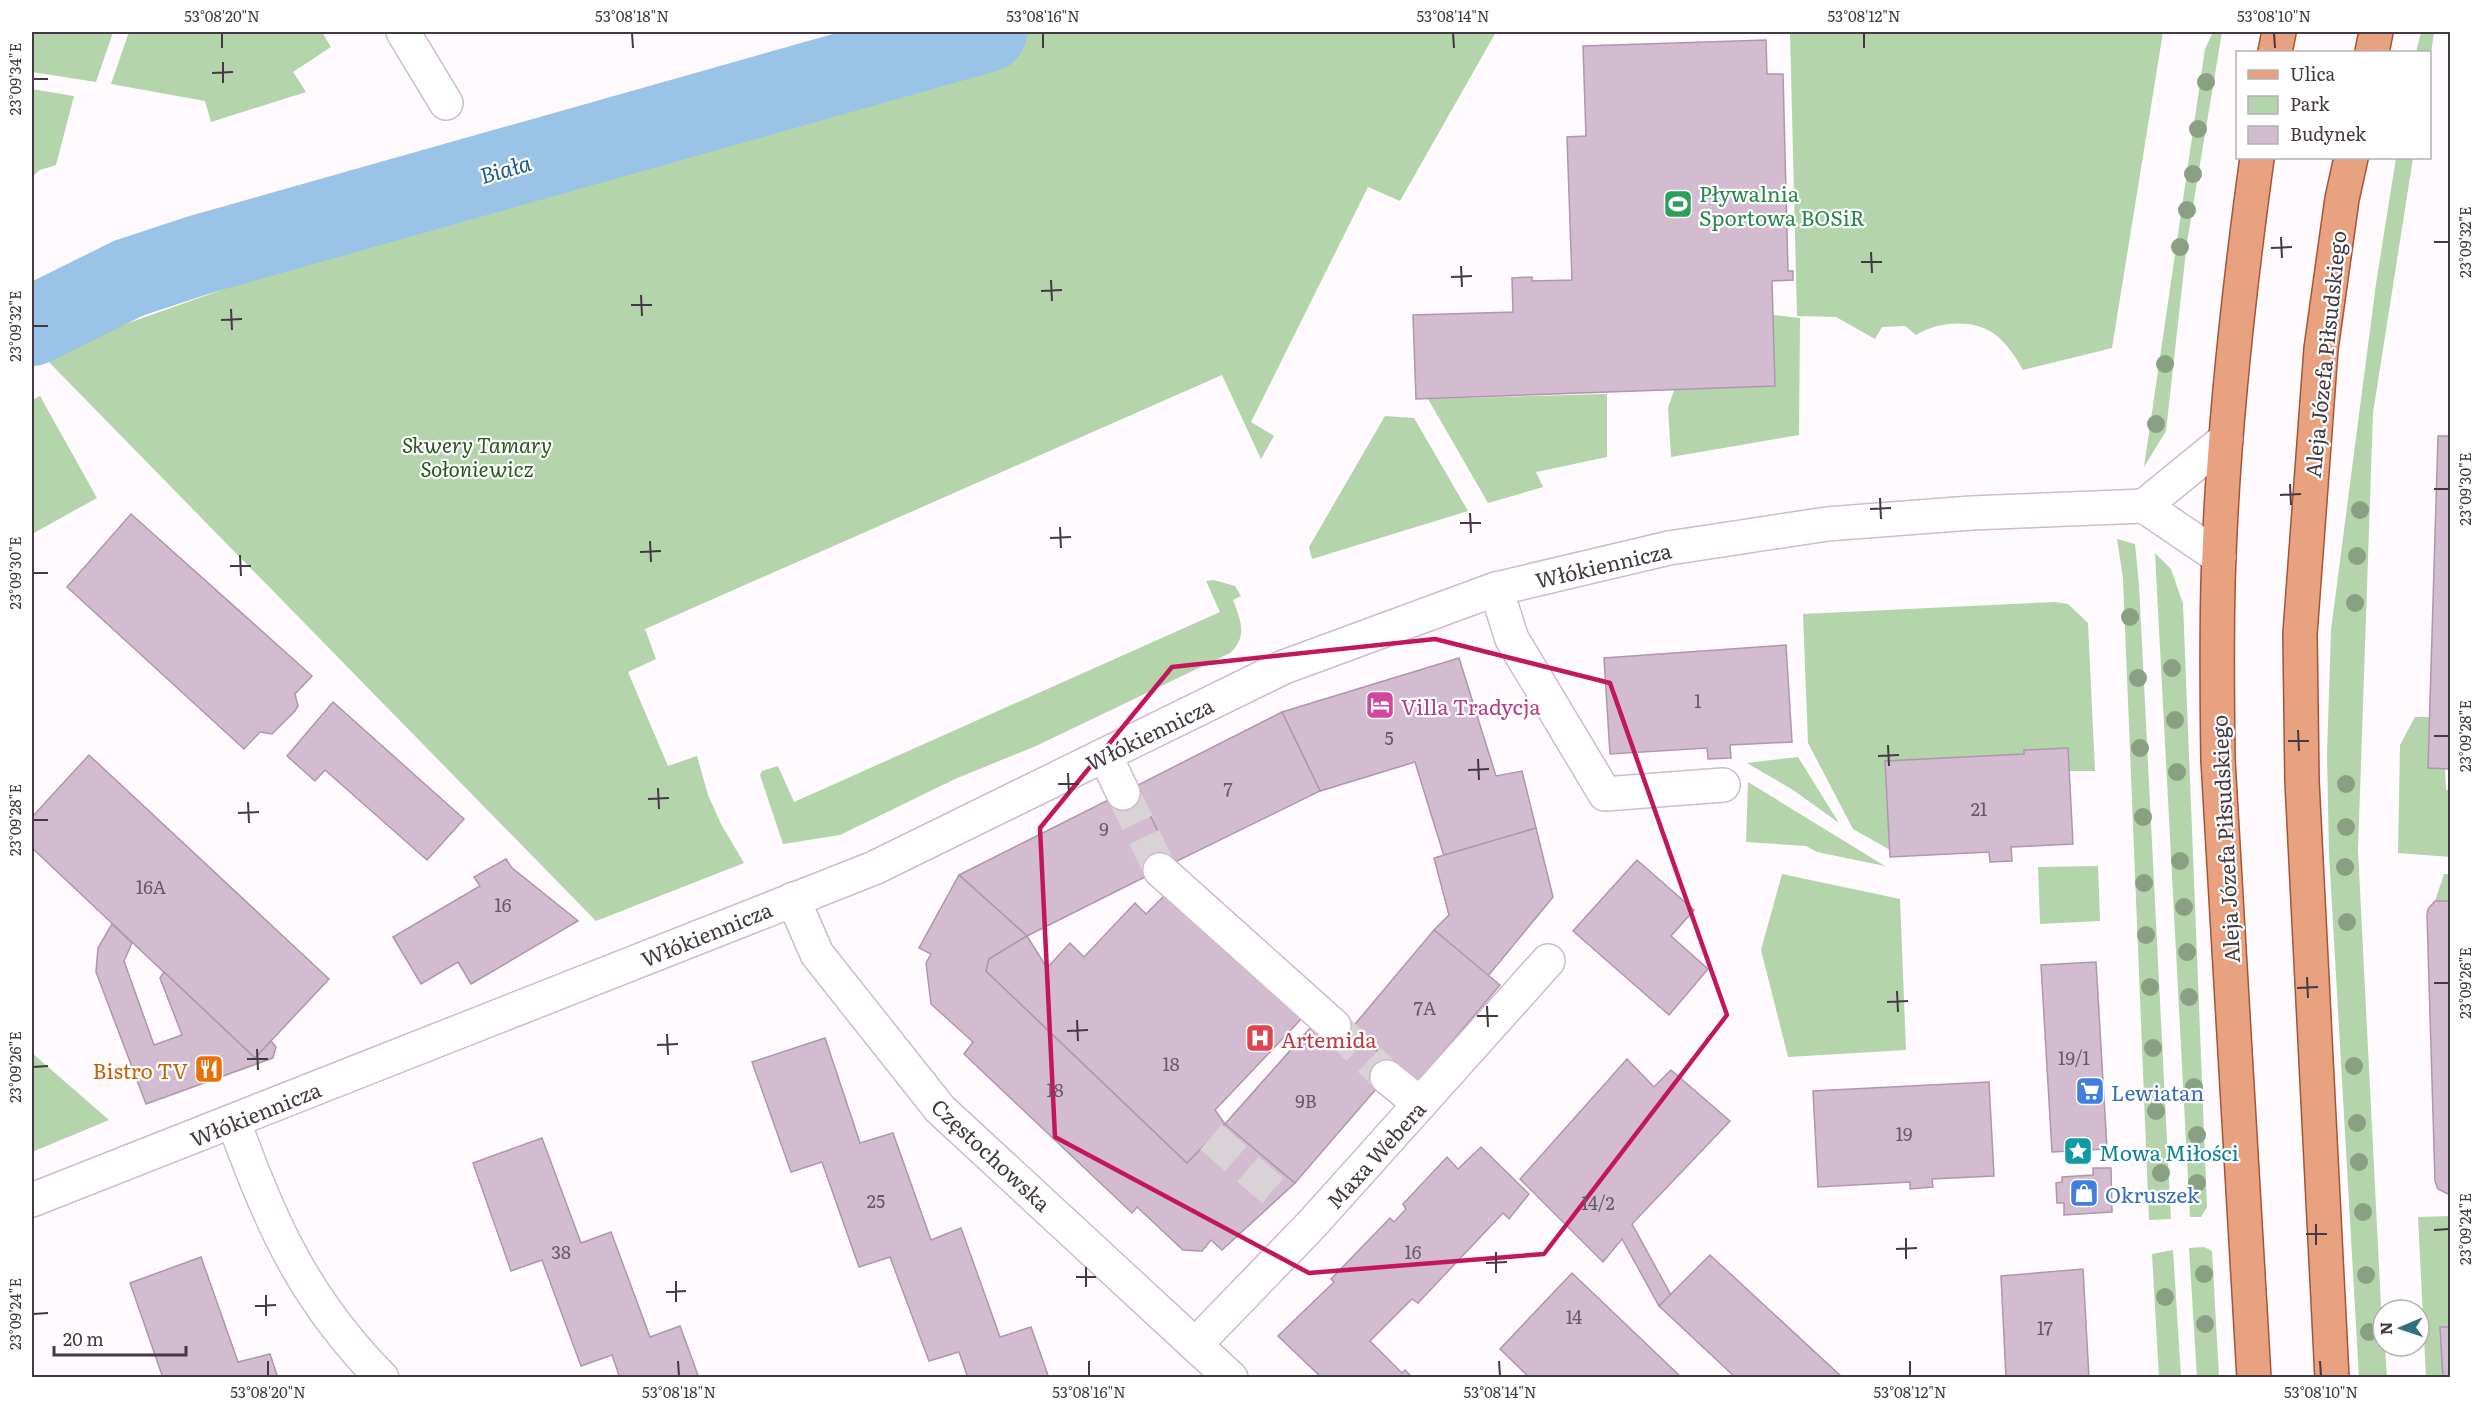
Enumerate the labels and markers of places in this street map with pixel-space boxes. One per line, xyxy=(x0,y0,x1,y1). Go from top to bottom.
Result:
place label: Pływalnia Sportowa BOSiR xyxy=(1699,177,1865,232)
sports icon: Pływalnia Sportowa BOSiR xyxy=(1662,188,1694,220)
hotel icon: Villa Tradycja xyxy=(1364,689,1396,721)
place label: Villa Tradycja xyxy=(1401,690,1541,721)
hospital icon: Artemida xyxy=(1244,1022,1276,1054)
place label: Artemida xyxy=(1281,1023,1377,1054)
restaurant icon: Bistro TV xyxy=(193,1053,225,1085)
place label: Bistro TV xyxy=(93,1054,188,1085)
supermarket icon: Lewiatan xyxy=(2074,1075,2106,1107)
place label: Lewiatan xyxy=(2111,1076,2204,1107)
place icon: Mowa Miłości xyxy=(2062,1135,2094,1167)
place label: Mowa Miłości xyxy=(2099,1136,2239,1167)
shop icon: Okruszek xyxy=(2068,1177,2100,1209)
place label: Okruszek xyxy=(2105,1178,2200,1209)

